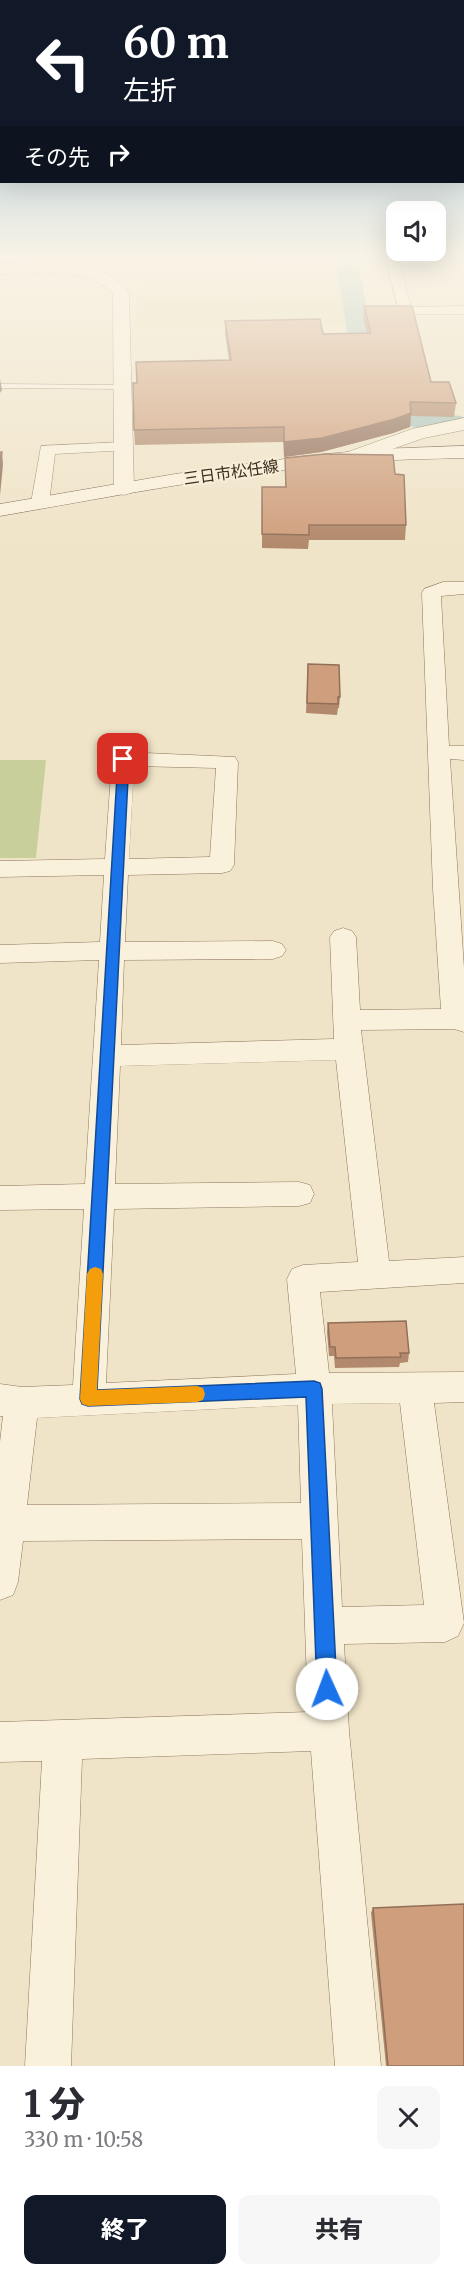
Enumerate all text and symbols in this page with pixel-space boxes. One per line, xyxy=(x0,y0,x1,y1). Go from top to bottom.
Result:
text: 60 m xyxy=(123,17,229,69)
icon: left xyxy=(24,24,102,102)
text: 左折 xyxy=(123,73,177,107)
icon: right xyxy=(102,138,135,171)
text: その先 xyxy=(24,143,90,171)
map controls xyxy=(386,201,446,261)
button: sound xyxy=(386,201,446,261)
street label: 三日市松任線 xyxy=(182,455,280,489)
pin xyxy=(97,733,148,784)
icon: arrive xyxy=(106,742,139,775)
position arrow xyxy=(295,1657,359,1721)
text: 1 分 xyxy=(24,2082,85,2127)
button: close xyxy=(377,2086,440,2149)
text: 330 m · 10:58 xyxy=(24,2127,143,2152)
button: 終了 xyxy=(24,2195,226,2264)
button: 共有 xyxy=(238,2195,440,2264)

